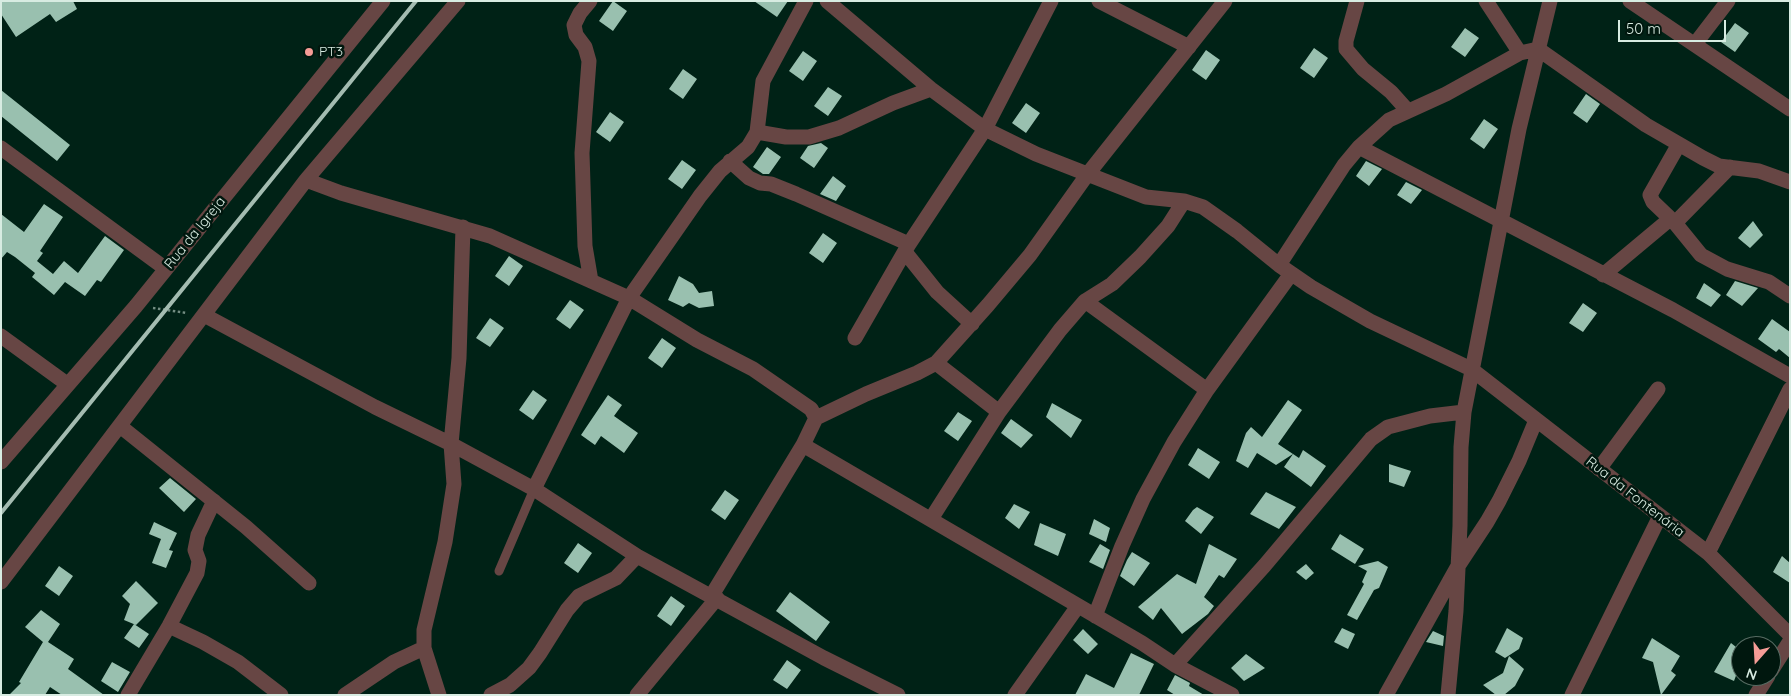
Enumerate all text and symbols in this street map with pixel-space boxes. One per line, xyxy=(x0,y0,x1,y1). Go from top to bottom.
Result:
scale bar xyxy=(1621,10,1728,42)
text: 50 m xyxy=(1626,19,1661,38)
place label: PT3 xyxy=(319,44,343,60)
marker: PT3 xyxy=(303,46,315,58)
street label: Rua da Igreja xyxy=(161,194,229,272)
street label: Rua da Fontenária xyxy=(1582,453,1688,541)
north arrow xyxy=(1731,636,1781,686)
text: N xyxy=(1744,664,1759,684)

